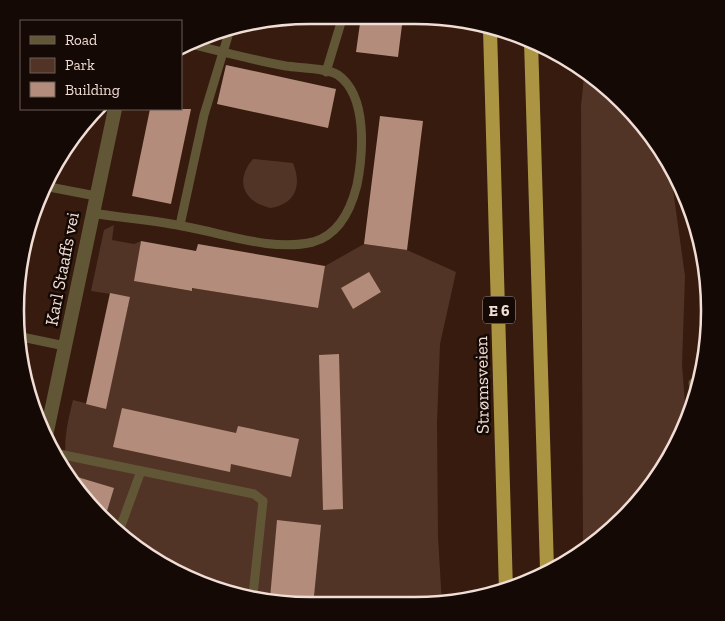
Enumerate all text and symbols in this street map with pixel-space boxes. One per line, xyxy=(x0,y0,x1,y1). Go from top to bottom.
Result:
legend xyxy=(20,20,182,110)
text: Road xyxy=(65,31,98,49)
text: Park xyxy=(65,56,95,74)
text: Building xyxy=(65,81,120,99)
street label: Karl Staaffs vei xyxy=(40,210,84,328)
road number: E 6 xyxy=(483,296,515,324)
street label: Strømsveien xyxy=(470,335,494,434)

